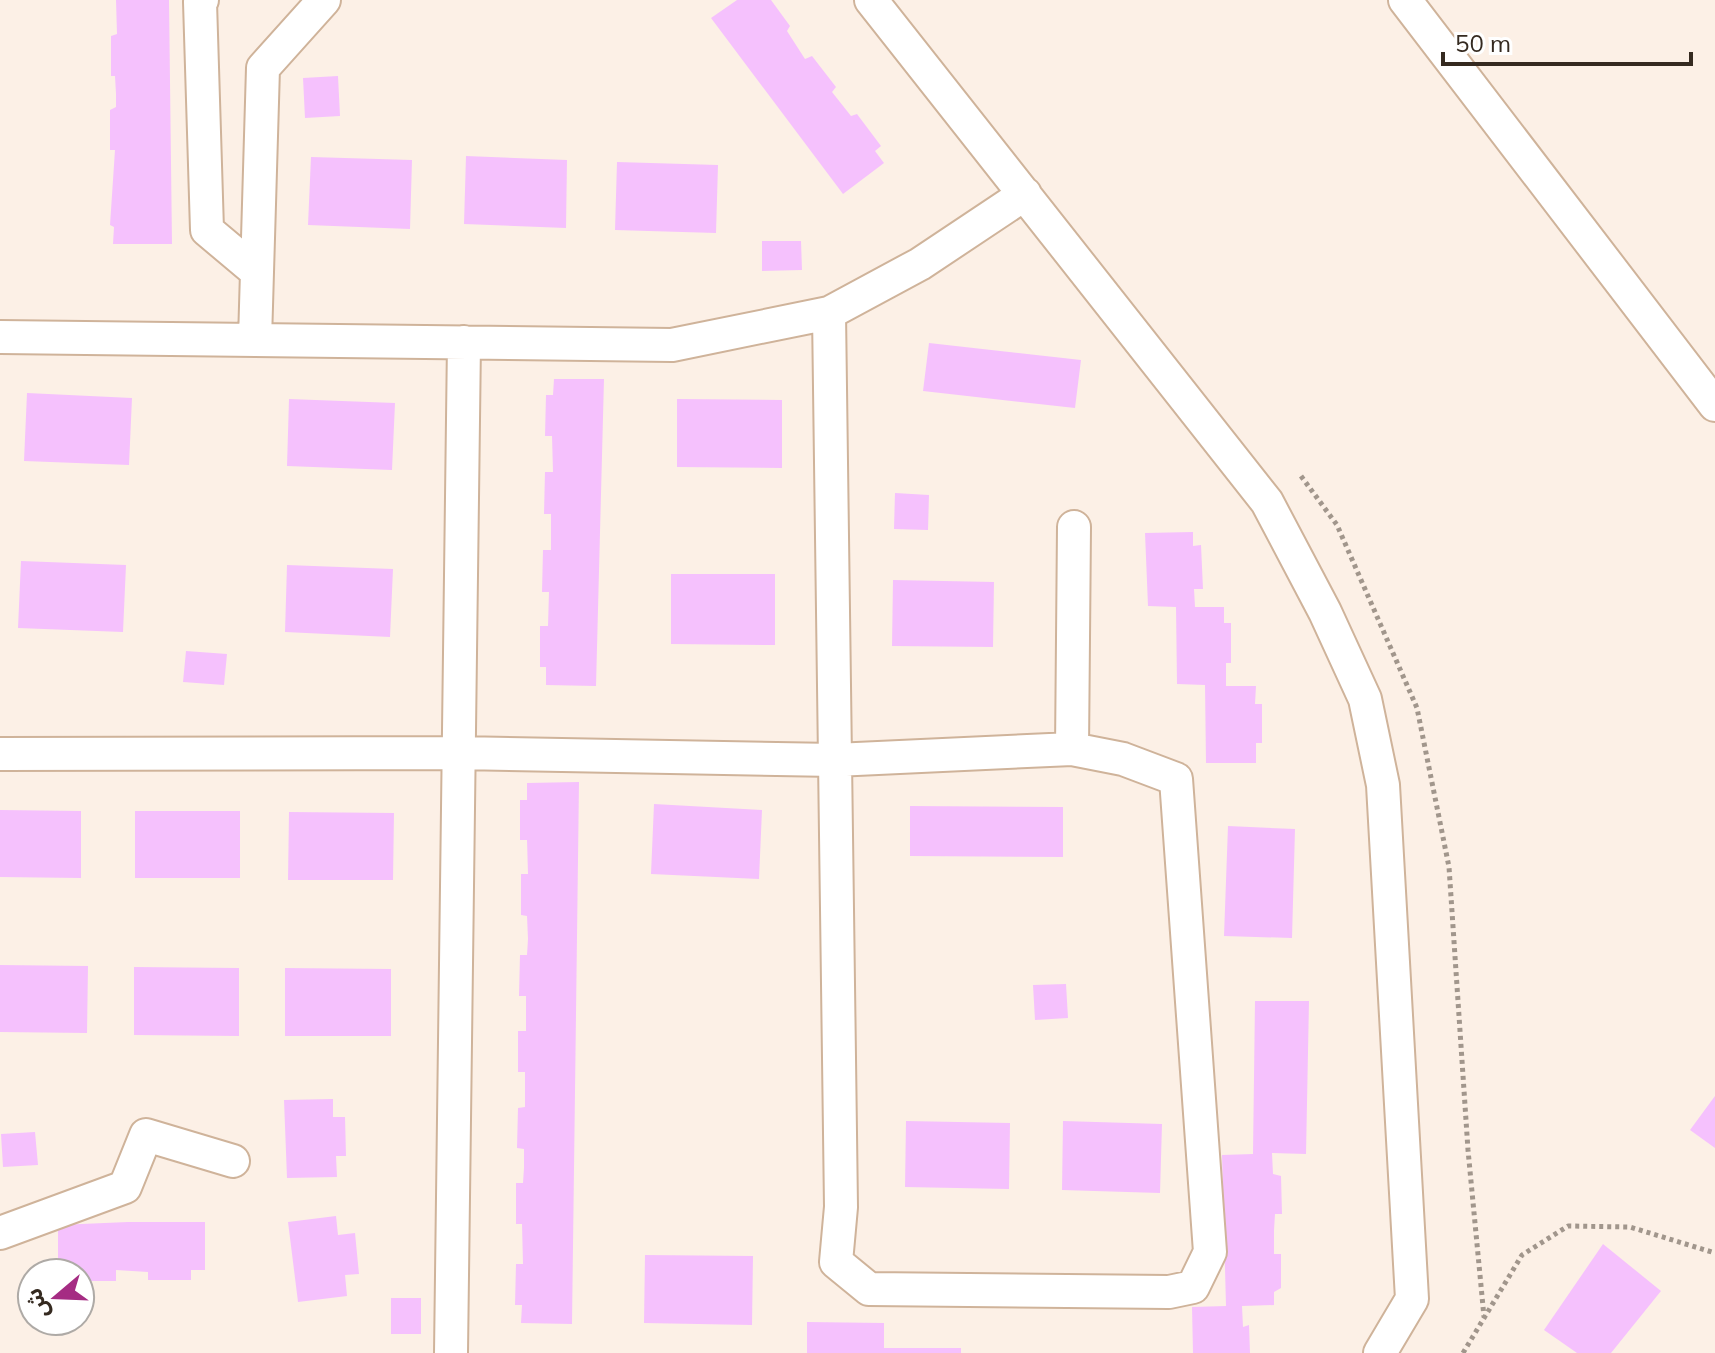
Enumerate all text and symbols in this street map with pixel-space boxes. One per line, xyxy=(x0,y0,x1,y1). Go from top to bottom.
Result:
scale bar xyxy=(1443,16,1691,66)
text: 50 m xyxy=(1455,28,1511,58)
north arrow xyxy=(16,1257,96,1337)
text: ش xyxy=(19,1285,55,1322)

